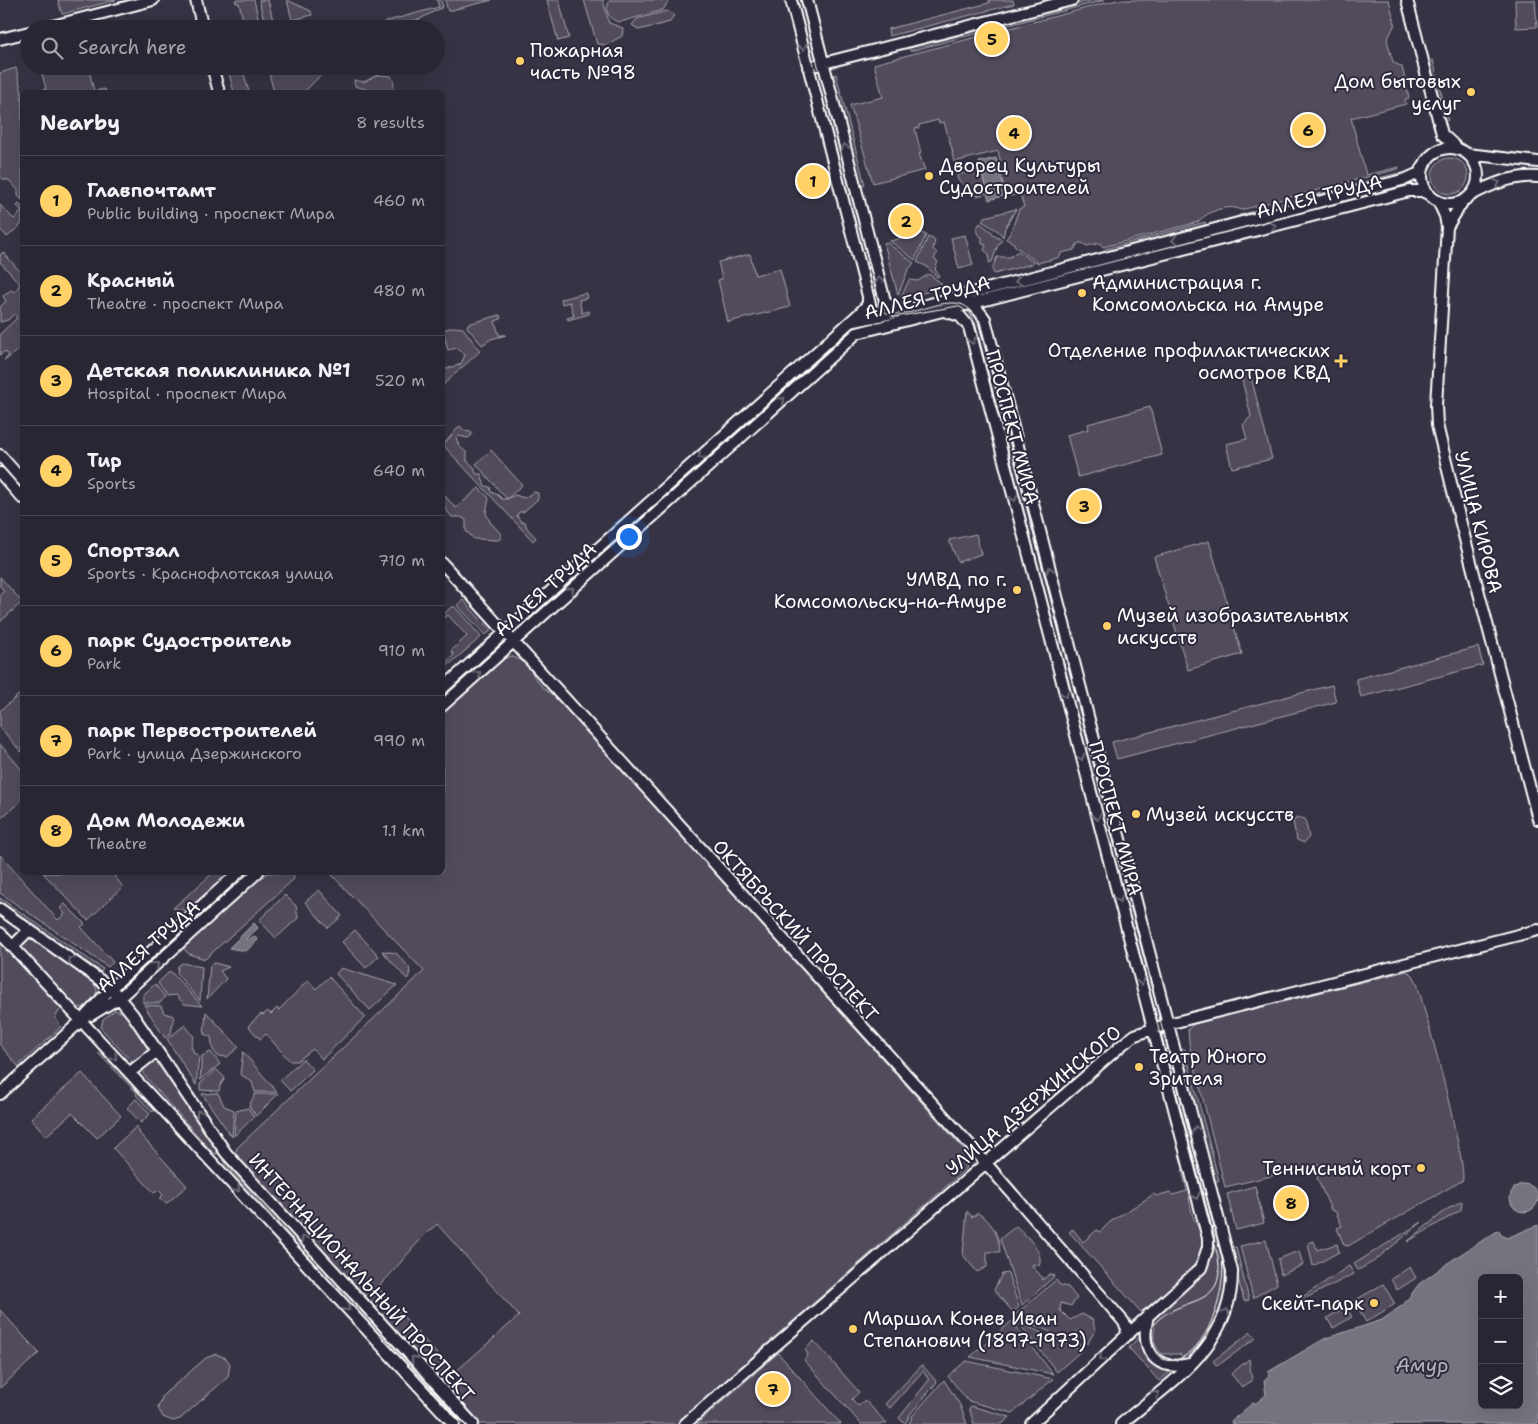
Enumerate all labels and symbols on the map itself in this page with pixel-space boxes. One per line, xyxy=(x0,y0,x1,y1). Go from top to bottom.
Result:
pin: 5 xyxy=(976,20,1008,58)
place label: Пожарная часть №98 xyxy=(530,38,636,85)
one-way arrow xyxy=(797,43,808,52)
marker: Пожарная часть №98 xyxy=(514,55,526,67)
place label: Дом бытовых услуг xyxy=(1334,69,1462,116)
marker: Дом бытовых услуг xyxy=(1465,86,1477,98)
pin: 6 xyxy=(1292,111,1324,149)
pin: 4 xyxy=(998,114,1030,152)
one-way arrow xyxy=(840,144,850,152)
place label: Дворец Культуры Судостроителей xyxy=(939,153,1101,200)
pin: 1 xyxy=(797,162,829,200)
street label: АЛЛЕЯ ТРУДА xyxy=(1253,169,1385,224)
marker: Дворец Культуры Судостроителей xyxy=(923,170,935,182)
one-way arrow xyxy=(1493,179,1501,189)
pin: 2 xyxy=(890,202,922,240)
one-way arrow xyxy=(1268,221,1277,232)
one-way arrow xyxy=(1172,234,1180,244)
street label: АЛЛЕЯ ТРУДА xyxy=(861,270,993,325)
place label: Администрация г. Комсомольска на Амуре xyxy=(1092,270,1324,317)
one-way arrow xyxy=(1014,275,1022,286)
one-way arrow xyxy=(875,277,885,285)
marker: Администрация г. Комсомольска на Амуре xyxy=(1076,287,1088,299)
one-way arrow xyxy=(967,336,977,344)
place label: Отделение профилактических осмотров КВД xyxy=(1048,338,1331,385)
street label: ПРОСПЕКТ МИРА xyxy=(980,347,1045,507)
marker: Отделение профилактических осмотров КВД xyxy=(1334,354,1348,368)
one-way arrow xyxy=(776,397,785,406)
street label: УЛИЦА КИРОВА xyxy=(1449,448,1508,596)
one-way arrow xyxy=(698,450,707,459)
pin: 3 xyxy=(1068,487,1100,525)
one-way arrow xyxy=(1008,493,1018,502)
your location xyxy=(616,524,642,550)
street label: АЛЛЕЯ ТРУДА xyxy=(489,537,602,642)
place label: УМВД по г. Комсомольску-на-Амуре xyxy=(774,567,1007,614)
one-way arrow xyxy=(1046,567,1056,575)
marker: УМВД по г. Комсомольску-на-Амуре xyxy=(1011,584,1023,596)
one-way arrow xyxy=(565,587,574,596)
place label: Музей изобразительных искусств xyxy=(1117,603,1349,650)
marker: Музей изобразительных искусств xyxy=(1101,620,1113,632)
one-way arrow xyxy=(473,671,482,680)
one-way arrow xyxy=(1059,689,1070,698)
street label: ПРОСПЕКТ МИРА xyxy=(1083,738,1148,898)
one-way arrow xyxy=(1075,752,1086,761)
place label: Музей искусств xyxy=(1146,802,1294,827)
marker: Музей искусств xyxy=(1130,808,1142,820)
one-way arrow xyxy=(1091,813,1102,822)
street label: ОКТЯБРЬСКИЙ ПРОСПЕКТ xyxy=(707,834,884,1027)
street label: АЛЛЕЯ ТРУДА xyxy=(91,894,206,998)
one-way arrow xyxy=(1113,894,1123,902)
one-way arrow xyxy=(67,957,77,966)
one-way arrow xyxy=(150,962,159,971)
one-way arrow xyxy=(1135,978,1145,986)
street label: УЛИЦА ДЗЕРЖИНСКОГО xyxy=(940,1020,1126,1181)
place label: Театр Юного Зрителя xyxy=(1149,1044,1267,1091)
one-way arrow xyxy=(109,1051,118,1060)
marker: Театр Юного Зрителя xyxy=(1133,1061,1145,1073)
one-way arrow xyxy=(196,1109,205,1119)
one-way arrow xyxy=(1191,1125,1202,1134)
street label: ИНТЕРНАЦИОНАЛЬНЫЙ ПРОСПЕКТ xyxy=(243,1148,480,1407)
place label: Теннисный корт xyxy=(1262,1156,1411,1181)
marker: Теннисный корт xyxy=(1415,1162,1427,1174)
one-way arrow xyxy=(231,1183,240,1192)
pin: 8 xyxy=(1275,1184,1307,1222)
one-way arrow xyxy=(1191,1192,1201,1200)
one-way arrow xyxy=(301,1235,310,1244)
place label: Скейт-парк xyxy=(1261,1291,1364,1316)
marker: Скейт-парк xyxy=(1368,1297,1380,1309)
one-way arrow xyxy=(341,1302,350,1311)
place label: Маршал Конев Иван Степанович (1897-1973) xyxy=(863,1306,1087,1353)
one-way arrow xyxy=(1220,1308,1231,1317)
marker: Маршал Конев Иван Степанович (1897-1973) xyxy=(847,1323,859,1335)
one-way arrow xyxy=(1098,1352,1107,1361)
water label: Амур xyxy=(1396,1352,1448,1378)
one-way arrow xyxy=(411,1355,420,1364)
pin: 7 xyxy=(757,1370,789,1408)
one-way arrow xyxy=(1151,1391,1160,1400)

